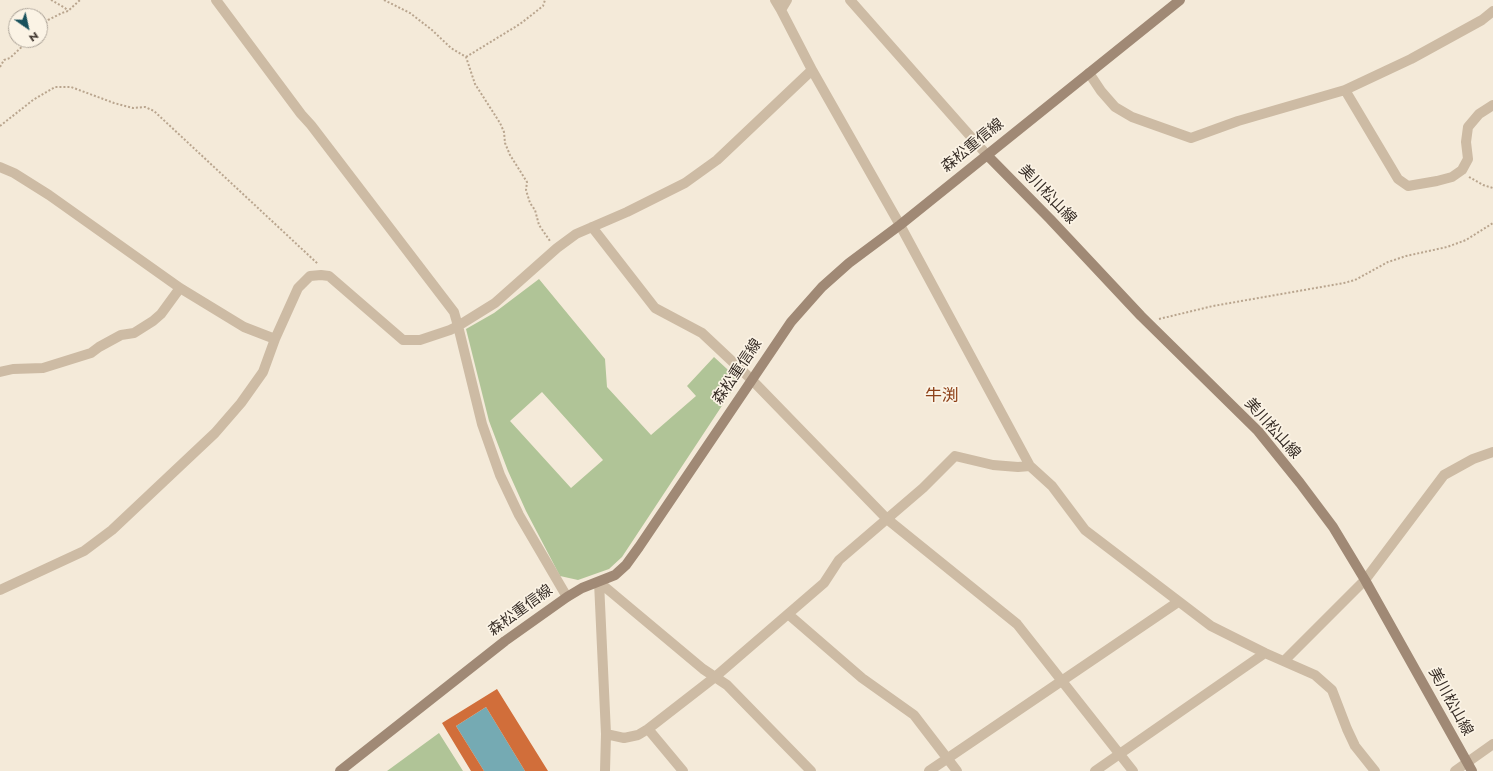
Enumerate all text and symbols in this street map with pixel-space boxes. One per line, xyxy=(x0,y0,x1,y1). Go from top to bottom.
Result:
north arrow xyxy=(8,8,48,48)
text: N xyxy=(26,28,42,46)
street label: 森松重信線 xyxy=(938,115,1008,177)
street label: 美川松山線 xyxy=(1014,162,1080,228)
street label: 森松重信線 xyxy=(710,336,766,408)
district label: 牛渕 xyxy=(925,387,959,407)
street label: 美川松山線 xyxy=(1240,395,1304,463)
street label: 森松重信線 xyxy=(485,582,557,640)
street label: 美川松山線 xyxy=(1424,665,1476,739)

